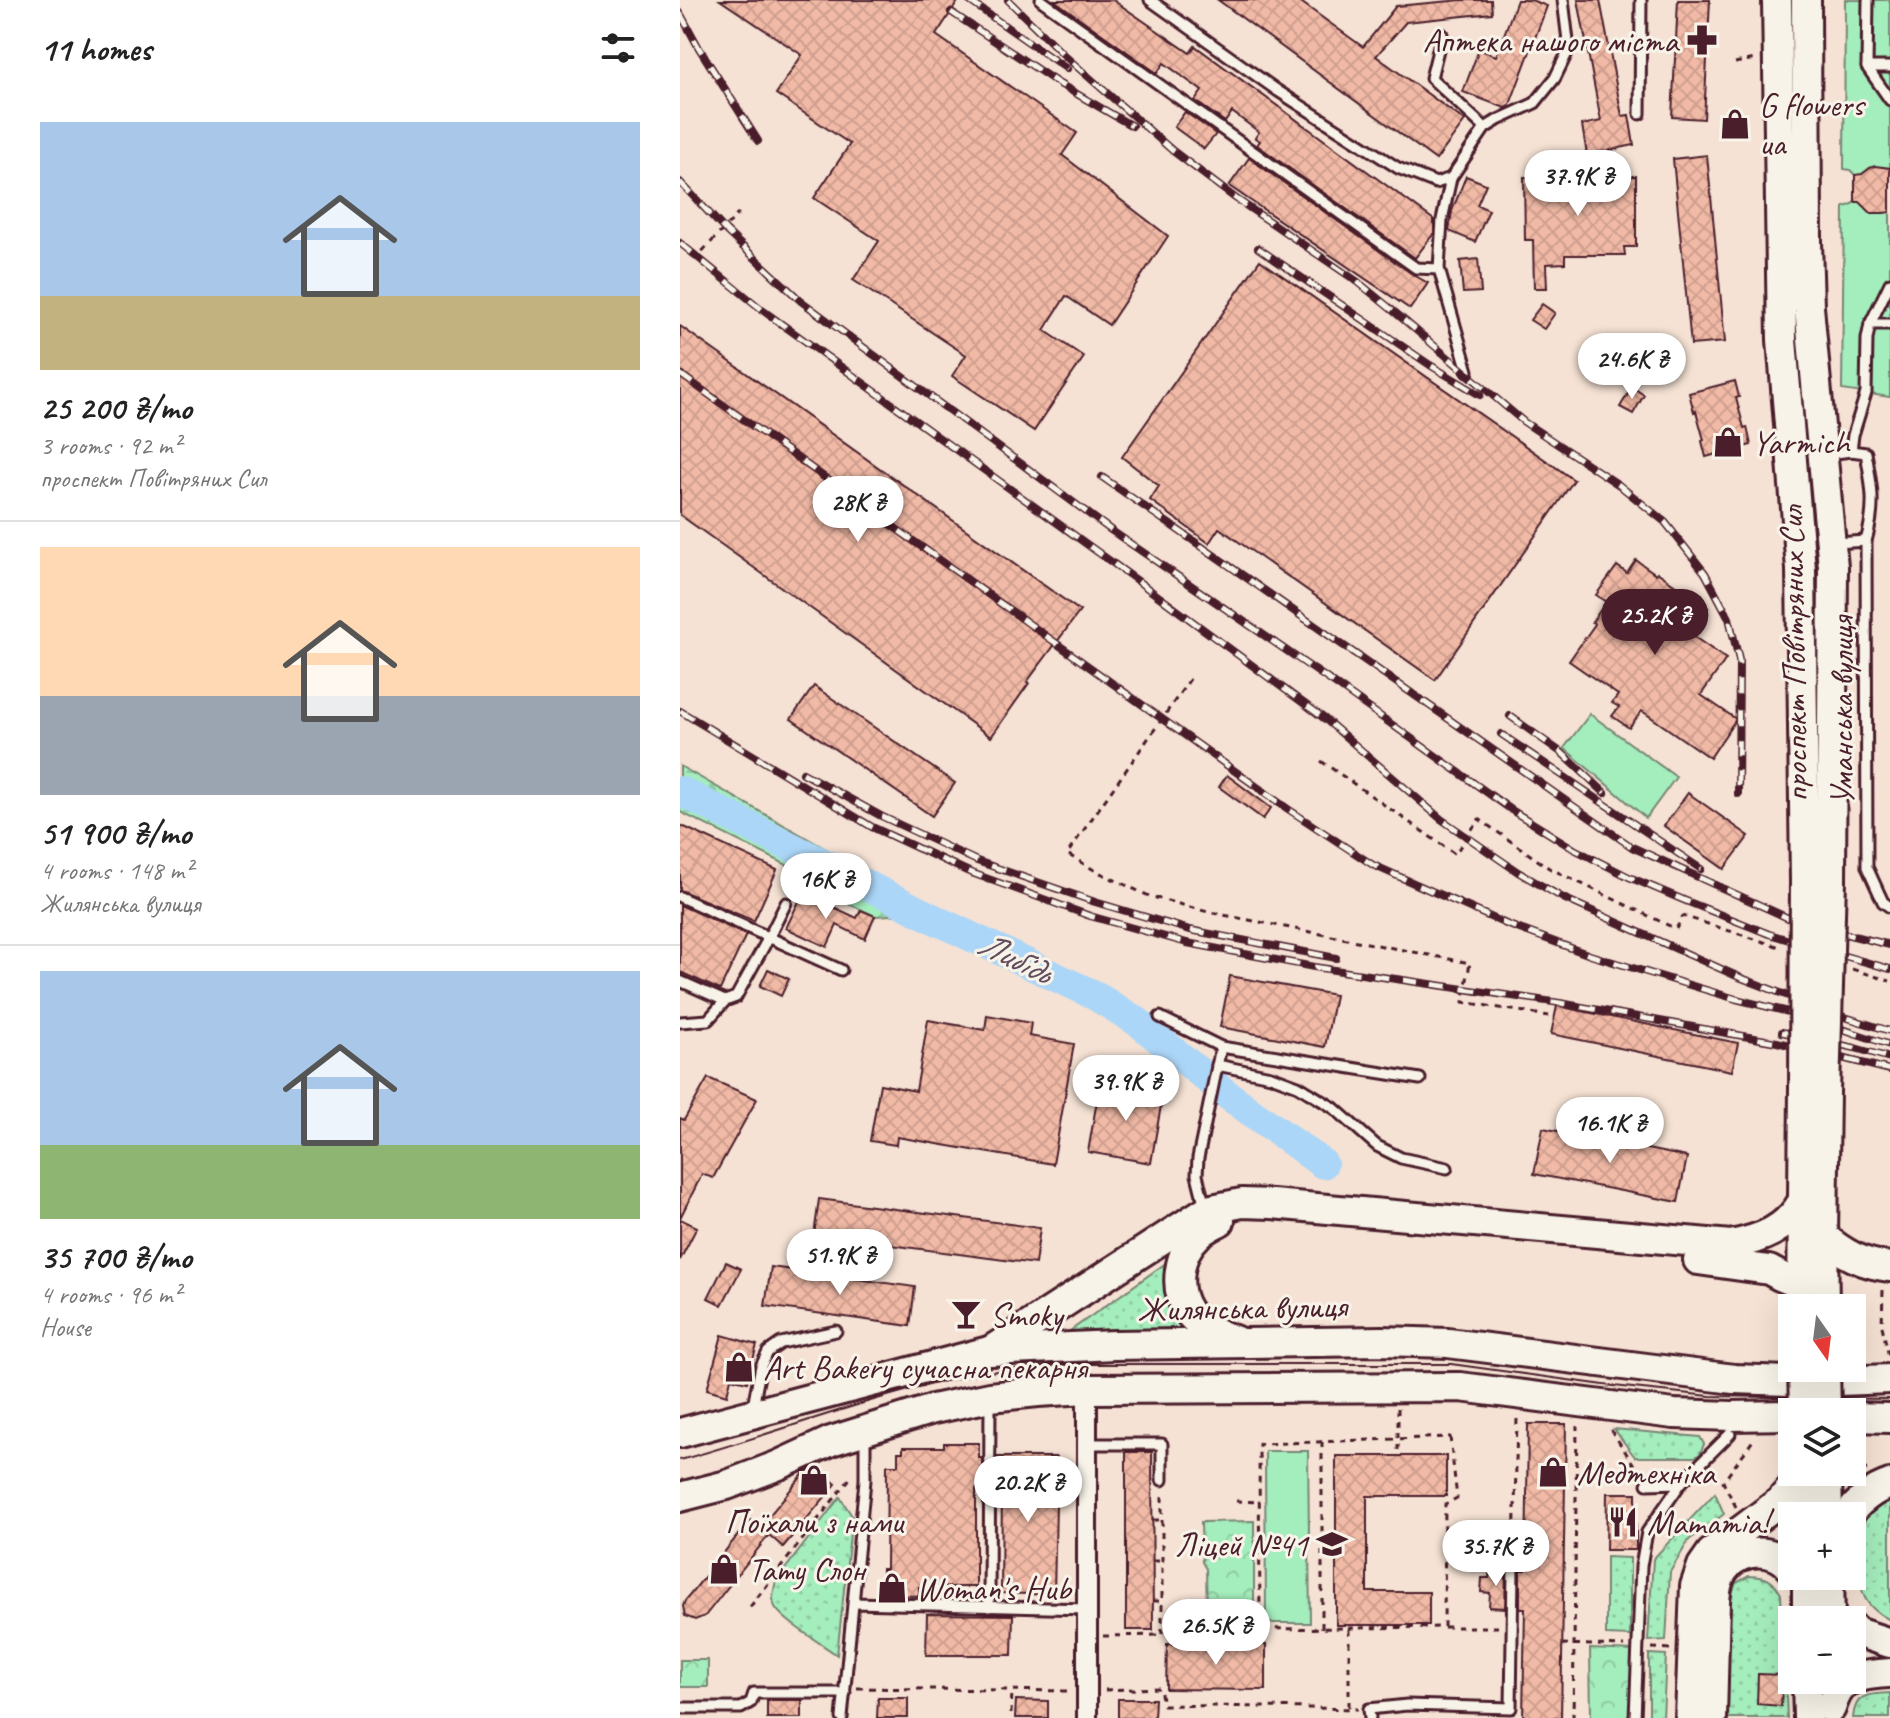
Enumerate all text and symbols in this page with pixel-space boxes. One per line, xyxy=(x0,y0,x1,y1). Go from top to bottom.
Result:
place label: Аптека нашого міста xyxy=(1423,19,1680,62)
pharmacy icon: Аптека нашого міста xyxy=(1685,23,1719,57)
icon: filters xyxy=(596,26,640,70)
text: 11 homes xyxy=(40,27,151,70)
place label: G flowers ua xyxy=(1759,83,1867,165)
shop icon: G flowers ua xyxy=(1718,107,1752,141)
pin: 37.9K ₴ xyxy=(1504,150,1652,218)
text: 37.9K ₴ xyxy=(1542,159,1614,192)
icon: home xyxy=(268,174,412,318)
pin: 24.6K ₴ xyxy=(1558,333,1706,401)
text: 24.6K ₴ xyxy=(1596,342,1668,375)
text: 25 200 ₴/mo xyxy=(40,386,192,429)
place label: Yarmich xyxy=(1752,421,1852,464)
shop icon: Yarmich xyxy=(1711,425,1745,459)
text: 3 rooms · 92 m² xyxy=(40,429,181,462)
text: проспект Повітряних Сил xyxy=(40,462,266,495)
pin: 28K ₴ xyxy=(802,476,914,544)
text: 28K ₴ xyxy=(831,485,885,518)
street label: проспект Повітряних Сил xyxy=(1769,504,1818,802)
pin: 25.2K ₴ xyxy=(1581,589,1729,657)
text: 25.2K ₴ xyxy=(1619,598,1691,631)
icon: home xyxy=(268,599,412,743)
street label: Уманська вулиця xyxy=(1820,614,1863,806)
text: 51 900 ₴/mo xyxy=(40,811,191,854)
pin: 16K ₴ xyxy=(770,853,882,921)
text: 4 rooms · 148 m² xyxy=(40,854,192,887)
text: 16K ₴ xyxy=(798,862,854,895)
text: Жилянська вулиця xyxy=(40,887,200,920)
water label: Либідь xyxy=(971,920,1062,996)
icon: home xyxy=(268,1023,412,1167)
pin: 39.9K ₴ xyxy=(1052,1055,1200,1123)
text: 39.9K ₴ xyxy=(1090,1064,1162,1097)
pin: 16.1K ₴ xyxy=(1536,1097,1684,1165)
text: 16.1K ₴ xyxy=(1574,1106,1646,1139)
pin: 51.9K ₴ xyxy=(766,1229,914,1297)
text: 35 700 ₴/mo xyxy=(40,1235,191,1278)
text: 51.9K ₴ xyxy=(805,1238,875,1271)
text: 4 rooms · 96 m² xyxy=(40,1278,181,1311)
street label: Жилянська вулиця xyxy=(1137,1284,1350,1331)
place label: Smoky xyxy=(990,1293,1066,1336)
north arrow xyxy=(1778,1294,1866,1382)
map controls xyxy=(1778,1294,1866,1694)
bar icon: Smoky xyxy=(949,1297,983,1331)
text: House xyxy=(40,1311,91,1344)
place label: Art Bakery сучасна пекарня xyxy=(763,1346,1089,1389)
shop icon: Art Bakery сучасна пекарня xyxy=(722,1350,756,1384)
button: layers xyxy=(1778,1398,1866,1486)
place label: Медтехніка xyxy=(1577,1451,1717,1494)
shop icon: Медтехніка xyxy=(1536,1455,1570,1489)
pin: 20.2K ₴ xyxy=(954,1456,1102,1524)
shop icon: Поїхали з нами xyxy=(797,1463,831,1497)
text: 20.2K ₴ xyxy=(992,1465,1064,1498)
place label: Поїхали з нами xyxy=(725,1500,905,1543)
place label: Mamamia! xyxy=(1647,1501,1775,1544)
button: + xyxy=(1778,1502,1866,1590)
restaurant icon: Mamamia! xyxy=(1606,1505,1640,1539)
pin: 35.7K ₴ xyxy=(1422,1520,1570,1588)
place label: Ліцей №41 xyxy=(1175,1523,1310,1566)
school or university icon: Ліцей №41 xyxy=(1315,1527,1349,1561)
text: 35.7K ₴ xyxy=(1460,1529,1532,1562)
place label: Тату Слон xyxy=(748,1548,868,1591)
shop icon: Тату Слон xyxy=(707,1552,741,1586)
place label: Woman's Hub xyxy=(916,1567,1073,1610)
shop icon: Woman's Hub xyxy=(875,1571,909,1605)
pin: 26.5K ₴ xyxy=(1142,1599,1290,1667)
button: − xyxy=(1778,1606,1866,1694)
text: 26.5K ₴ xyxy=(1180,1608,1252,1641)

